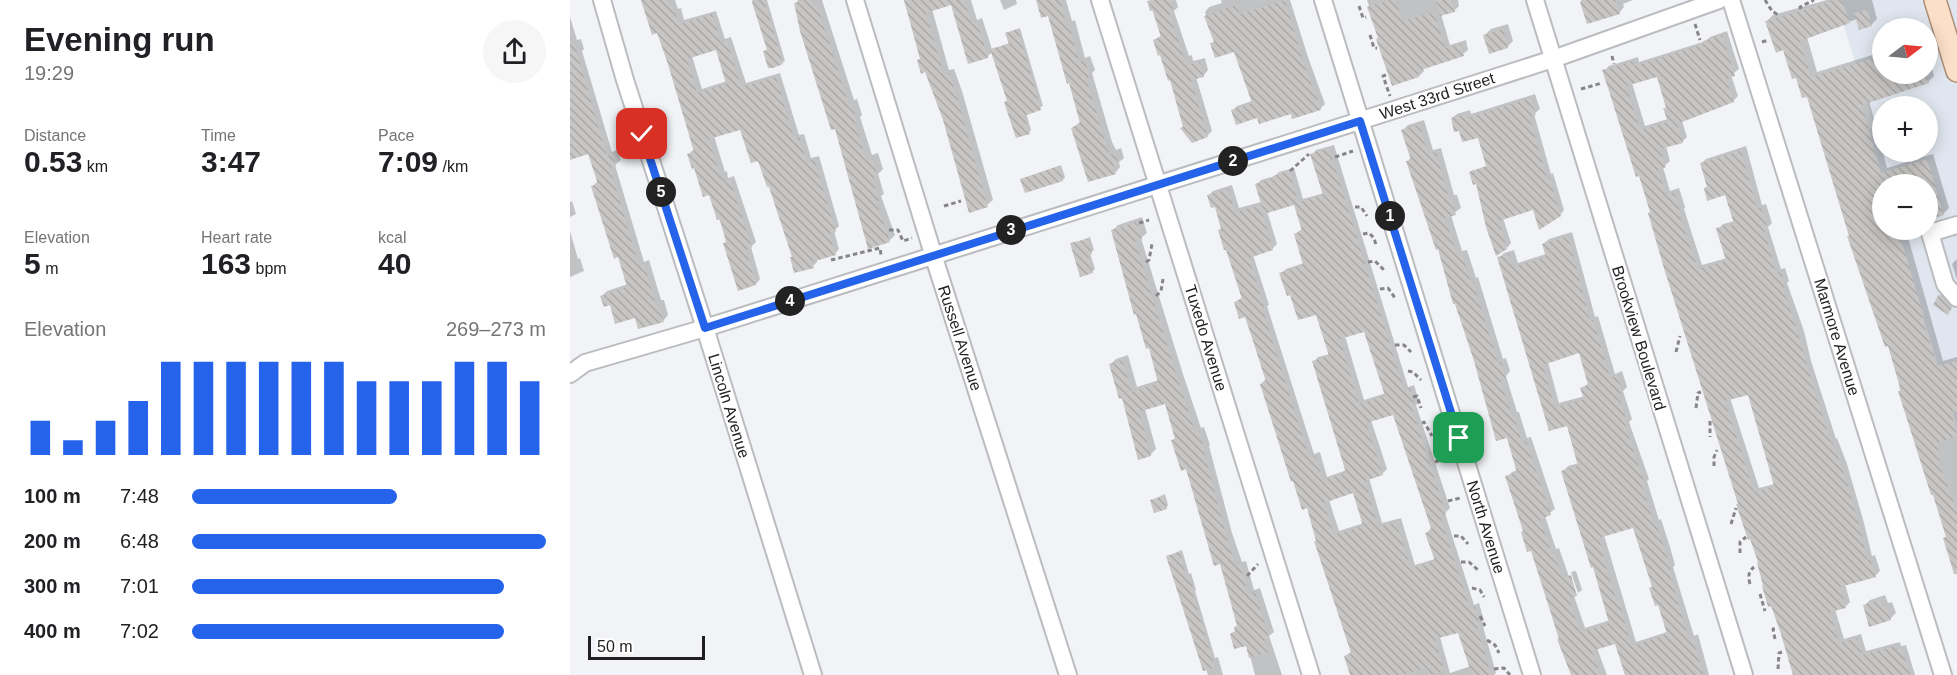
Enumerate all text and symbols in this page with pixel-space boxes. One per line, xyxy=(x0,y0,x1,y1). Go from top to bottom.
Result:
north arrow xyxy=(1872,18,1938,84)
map controls xyxy=(1872,18,1938,240)
button: share xyxy=(483,20,546,83)
text: Evening run xyxy=(24,21,215,58)
text: 19:29 xyxy=(24,62,74,84)
street label: West 33rd Street xyxy=(1377,69,1497,123)
button: + xyxy=(1872,96,1938,162)
pin xyxy=(616,108,667,159)
icon: check xyxy=(625,117,658,150)
text: Distance xyxy=(24,127,86,144)
text: Time xyxy=(201,127,236,144)
text: Pace xyxy=(378,127,414,144)
text: 0.53 xyxy=(24,145,82,178)
text: 3:47 xyxy=(201,145,261,178)
text: 7:09 xyxy=(378,145,438,178)
pin: 2 xyxy=(1218,146,1248,176)
text: 2 xyxy=(1229,152,1237,169)
text: km xyxy=(82,158,108,175)
text: /km xyxy=(438,158,468,175)
button: − xyxy=(1872,174,1938,240)
pin: 5 xyxy=(646,177,676,207)
text: 5 xyxy=(657,183,665,200)
pin: 1 xyxy=(1375,201,1405,231)
text: 1 xyxy=(1386,207,1394,224)
pin: 3 xyxy=(996,215,1026,245)
text: 3 xyxy=(1007,221,1015,238)
text: Elevation xyxy=(24,229,90,246)
text: Heart rate xyxy=(201,229,272,246)
text: kcal xyxy=(378,229,406,246)
text: 5 xyxy=(24,247,41,280)
text: 163 xyxy=(201,247,251,280)
text: 40 xyxy=(378,247,411,280)
text: m xyxy=(41,260,58,277)
text: bpm xyxy=(251,260,287,277)
street label: Brookview Boulevard xyxy=(1609,264,1669,412)
street label: Marmore Avenue xyxy=(1811,276,1863,398)
street label: Russell Avenue xyxy=(935,283,985,393)
street label: Tuxedo Avenue xyxy=(1182,283,1230,393)
pin: 4 xyxy=(775,286,805,316)
text: 4 xyxy=(786,292,794,309)
text: Elevation xyxy=(24,318,106,340)
text: 269–273 m xyxy=(446,318,546,340)
street label: Lincoln Avenue xyxy=(705,352,753,460)
pin xyxy=(1433,412,1484,463)
icon: arrive xyxy=(1442,421,1475,454)
street label: North Avenue xyxy=(1464,478,1508,576)
text: 100 m xyxy=(24,485,81,507)
text: 7:48 xyxy=(120,485,159,507)
text: 200 m xyxy=(24,530,81,552)
text: 6:48 xyxy=(120,530,159,552)
text: 300 m xyxy=(24,575,81,597)
text: 7:01 xyxy=(120,575,159,597)
text: 400 m xyxy=(24,620,81,642)
text: 7:02 xyxy=(120,620,159,642)
scale bar xyxy=(588,633,705,660)
text: 50 m xyxy=(597,638,633,655)

